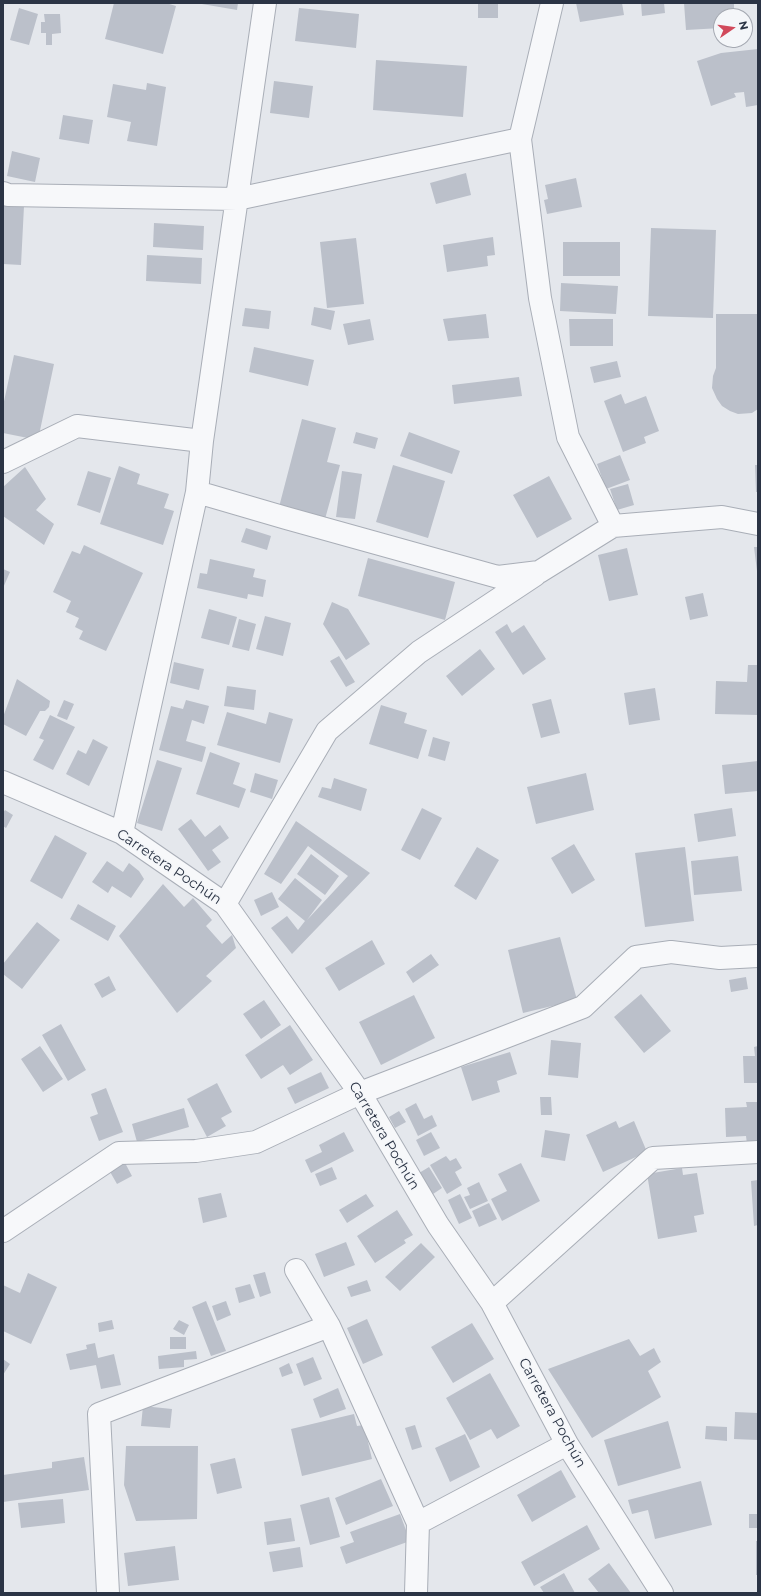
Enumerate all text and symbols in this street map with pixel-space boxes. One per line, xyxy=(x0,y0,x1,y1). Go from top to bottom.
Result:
north arrow xyxy=(713,8,753,48)
text: N xyxy=(736,20,752,31)
street label: Carretera Pochún xyxy=(113,826,225,908)
street label: Carretera Pochún xyxy=(345,1079,423,1193)
street label: Carretera Pochún xyxy=(515,1355,589,1471)

